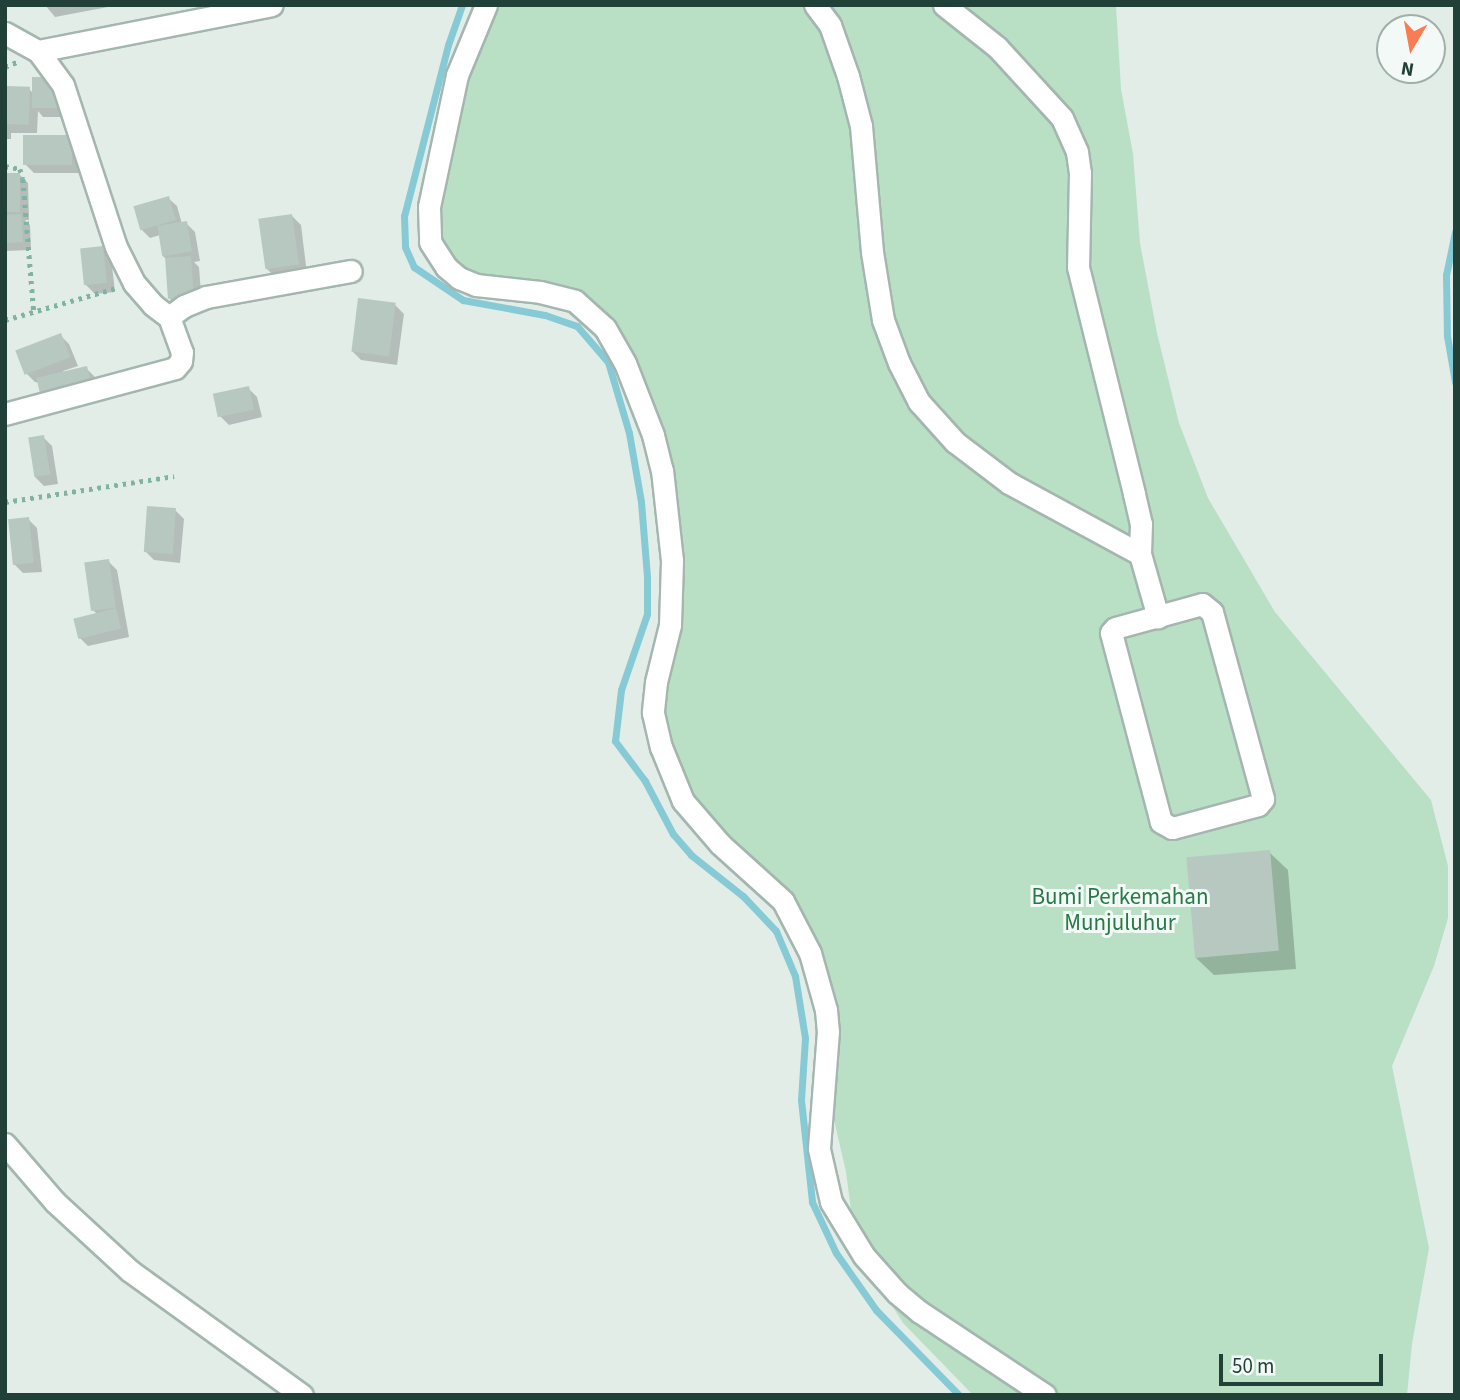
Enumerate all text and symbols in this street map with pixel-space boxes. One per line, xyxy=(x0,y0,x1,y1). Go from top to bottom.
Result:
north arrow xyxy=(1376,14,1446,84)
text: N xyxy=(1399,54,1416,83)
park label: Bumi Perkemahan Munjuluhur xyxy=(1032,883,1208,937)
scale bar xyxy=(1222,1340,1386,1384)
text: 50 m xyxy=(1232,1351,1274,1381)

